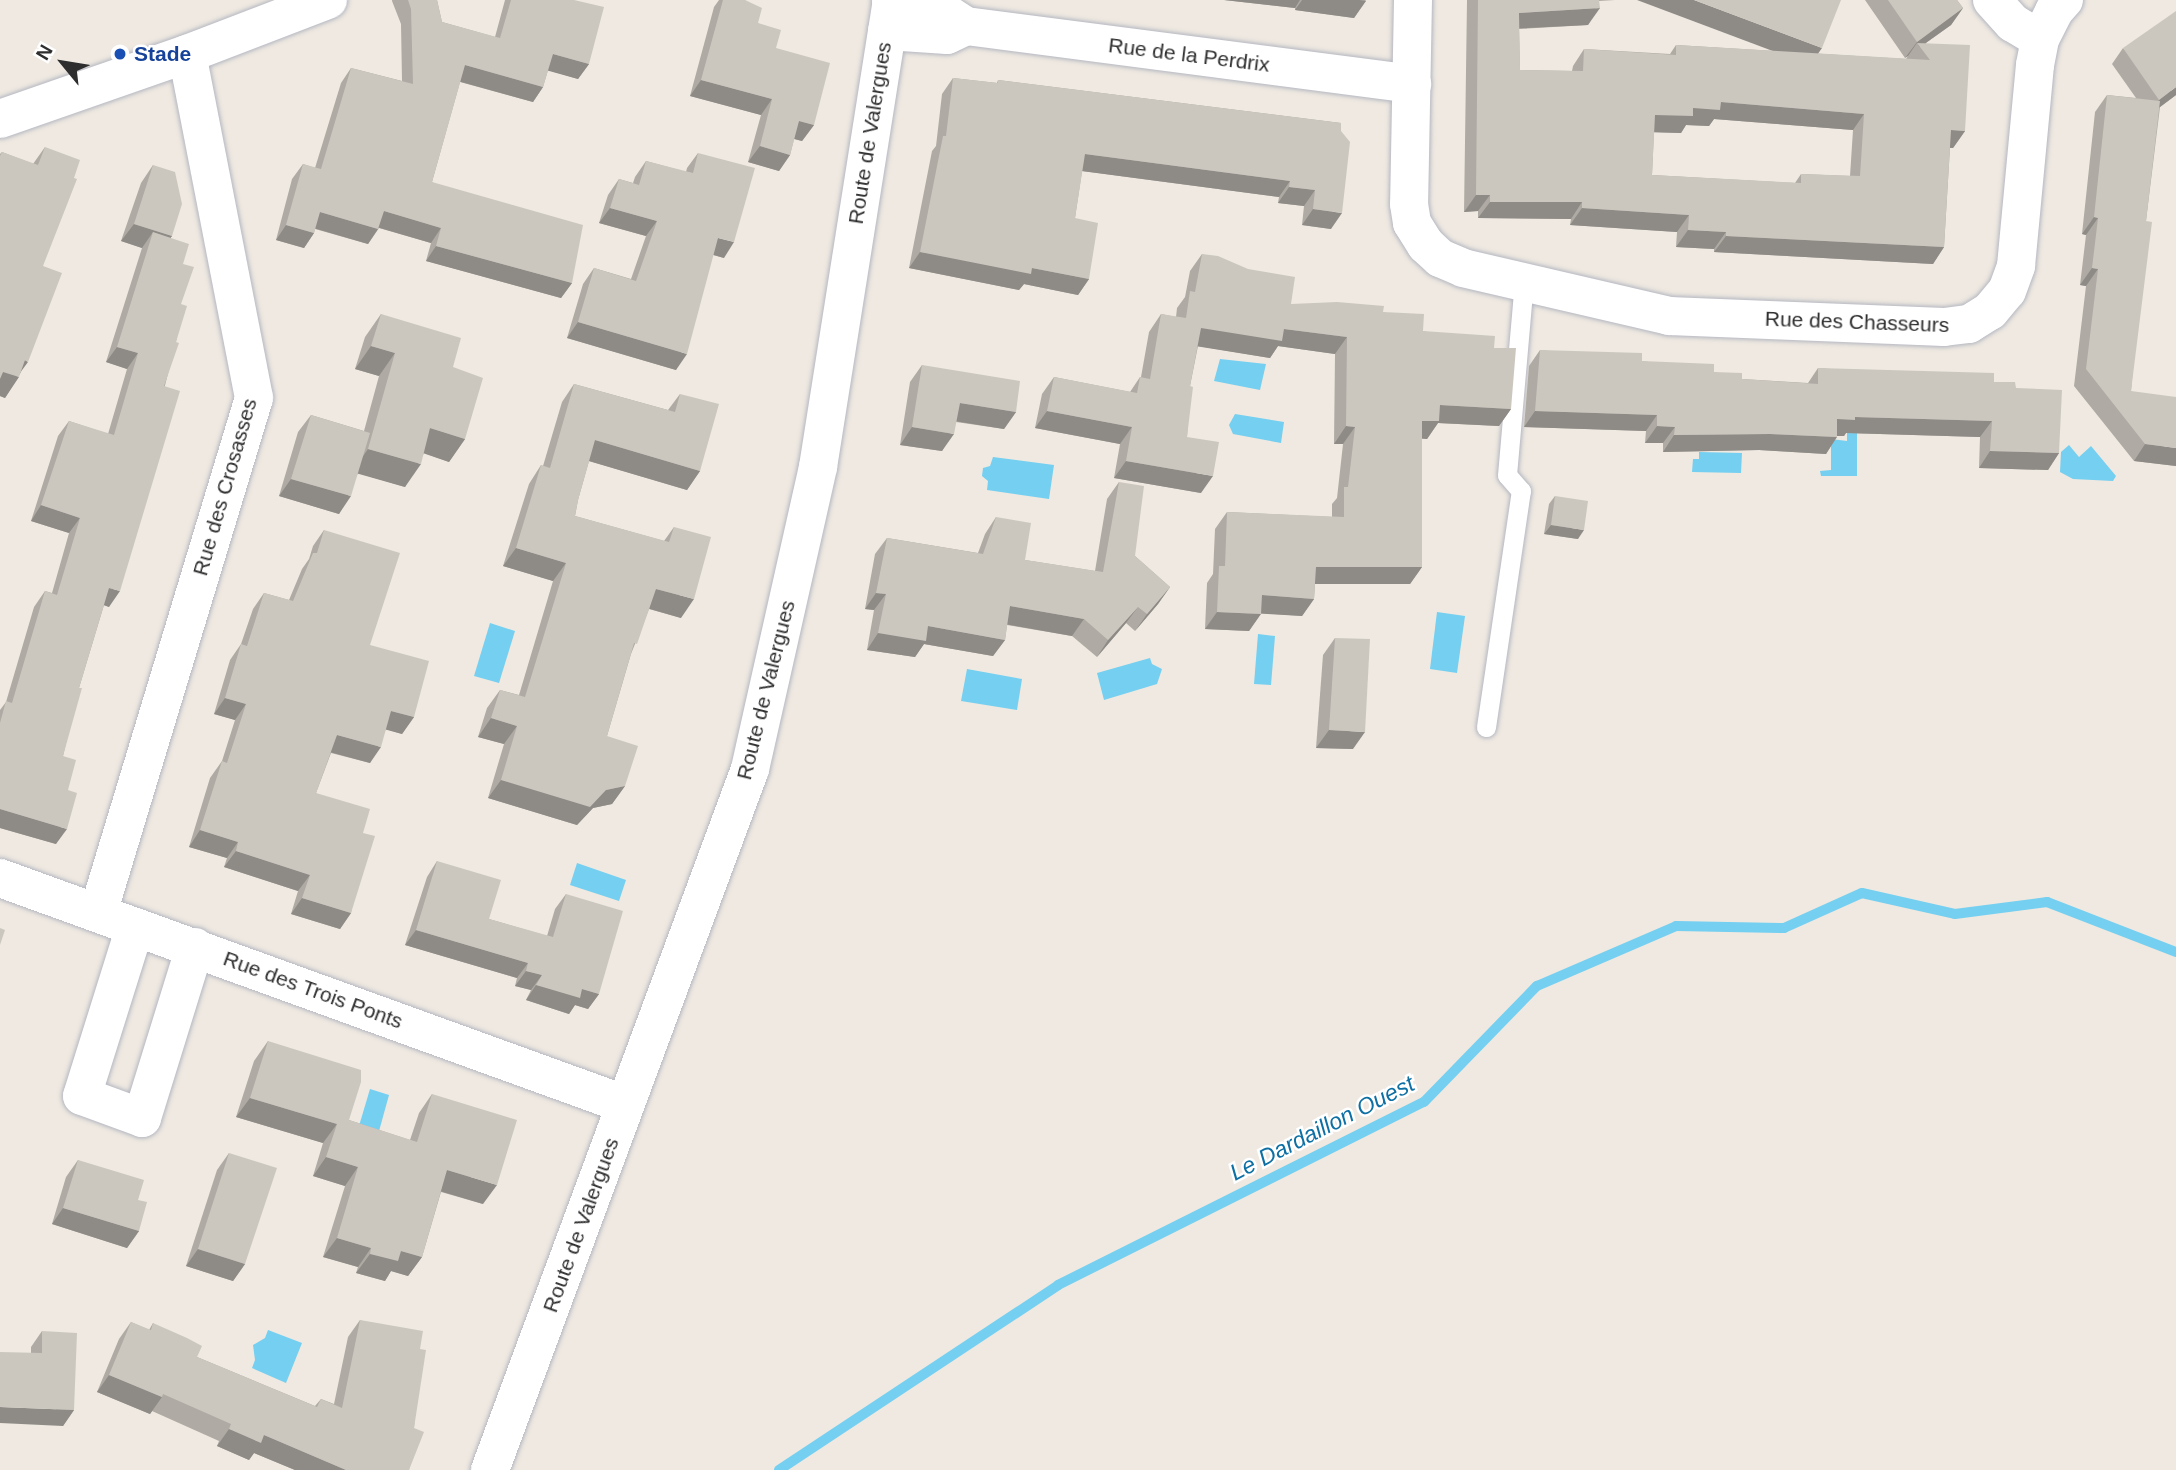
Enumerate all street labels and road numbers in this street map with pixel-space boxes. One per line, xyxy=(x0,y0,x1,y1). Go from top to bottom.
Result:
street label: Rue de la Perdrix xyxy=(1107,33,1271,77)
street label: Route de Valergues xyxy=(843,40,897,226)
street label: Rue des Chasseurs xyxy=(1764,306,1950,338)
street label: Rue des Crosasses xyxy=(188,395,262,579)
street label: Route de Valergues xyxy=(732,598,800,782)
street label: Rue des Trois Ponts xyxy=(220,946,406,1034)
street label: Route de Valergues xyxy=(538,1134,624,1316)

